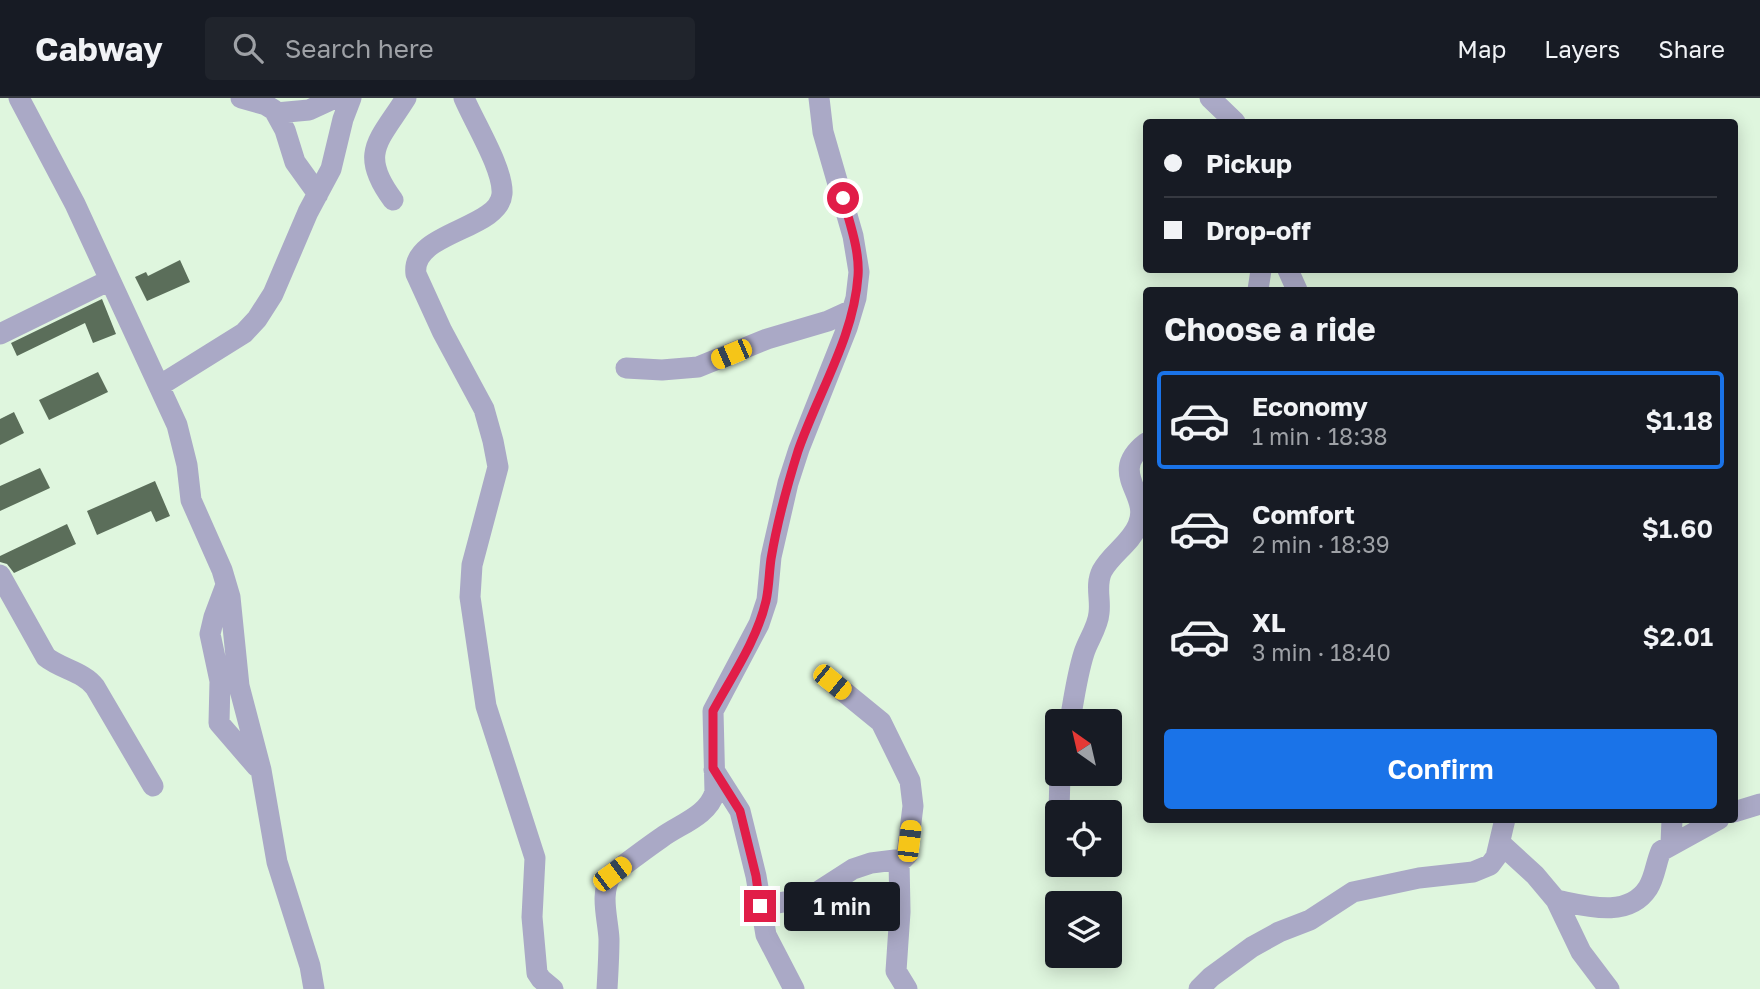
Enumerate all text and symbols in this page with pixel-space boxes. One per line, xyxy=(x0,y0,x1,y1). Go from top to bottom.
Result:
search box xyxy=(205,17,695,80)
text: Cabway xyxy=(35,29,163,68)
icon: search xyxy=(229,29,267,67)
text: Search here xyxy=(285,33,434,64)
text: Map xyxy=(1457,34,1506,63)
text: Layers xyxy=(1544,34,1620,63)
text: Share xyxy=(1658,34,1725,63)
text: Pickup xyxy=(1206,148,1292,179)
route start xyxy=(827,182,859,214)
text: Drop-off xyxy=(1206,215,1311,246)
text: Choose a ride xyxy=(1164,310,1376,348)
car xyxy=(708,336,755,372)
icon: car xyxy=(1168,389,1231,452)
text: Economy xyxy=(1252,391,1368,422)
text: $1.18 xyxy=(1645,405,1713,436)
text: 1 min · 18:38 xyxy=(1252,422,1388,450)
icon: car xyxy=(1168,497,1231,560)
text: Comfort xyxy=(1252,499,1355,530)
text: $1.60 xyxy=(1642,513,1713,544)
text: 2 min · 18:39 xyxy=(1252,530,1390,558)
icon: car xyxy=(1168,605,1231,668)
text: XL xyxy=(1252,607,1286,638)
text: $2.01 xyxy=(1643,621,1713,652)
text: 3 min · 18:40 xyxy=(1252,638,1391,666)
car xyxy=(810,661,855,703)
north arrow xyxy=(1045,709,1122,786)
map controls xyxy=(1045,709,1122,968)
button: Confirm xyxy=(1164,729,1717,809)
button: locate xyxy=(1045,800,1122,877)
car xyxy=(897,819,922,863)
car xyxy=(589,853,636,895)
callout: 1 min xyxy=(784,882,900,930)
route end xyxy=(744,890,776,922)
button: layers xyxy=(1045,891,1122,968)
text: 1 min xyxy=(813,892,871,920)

